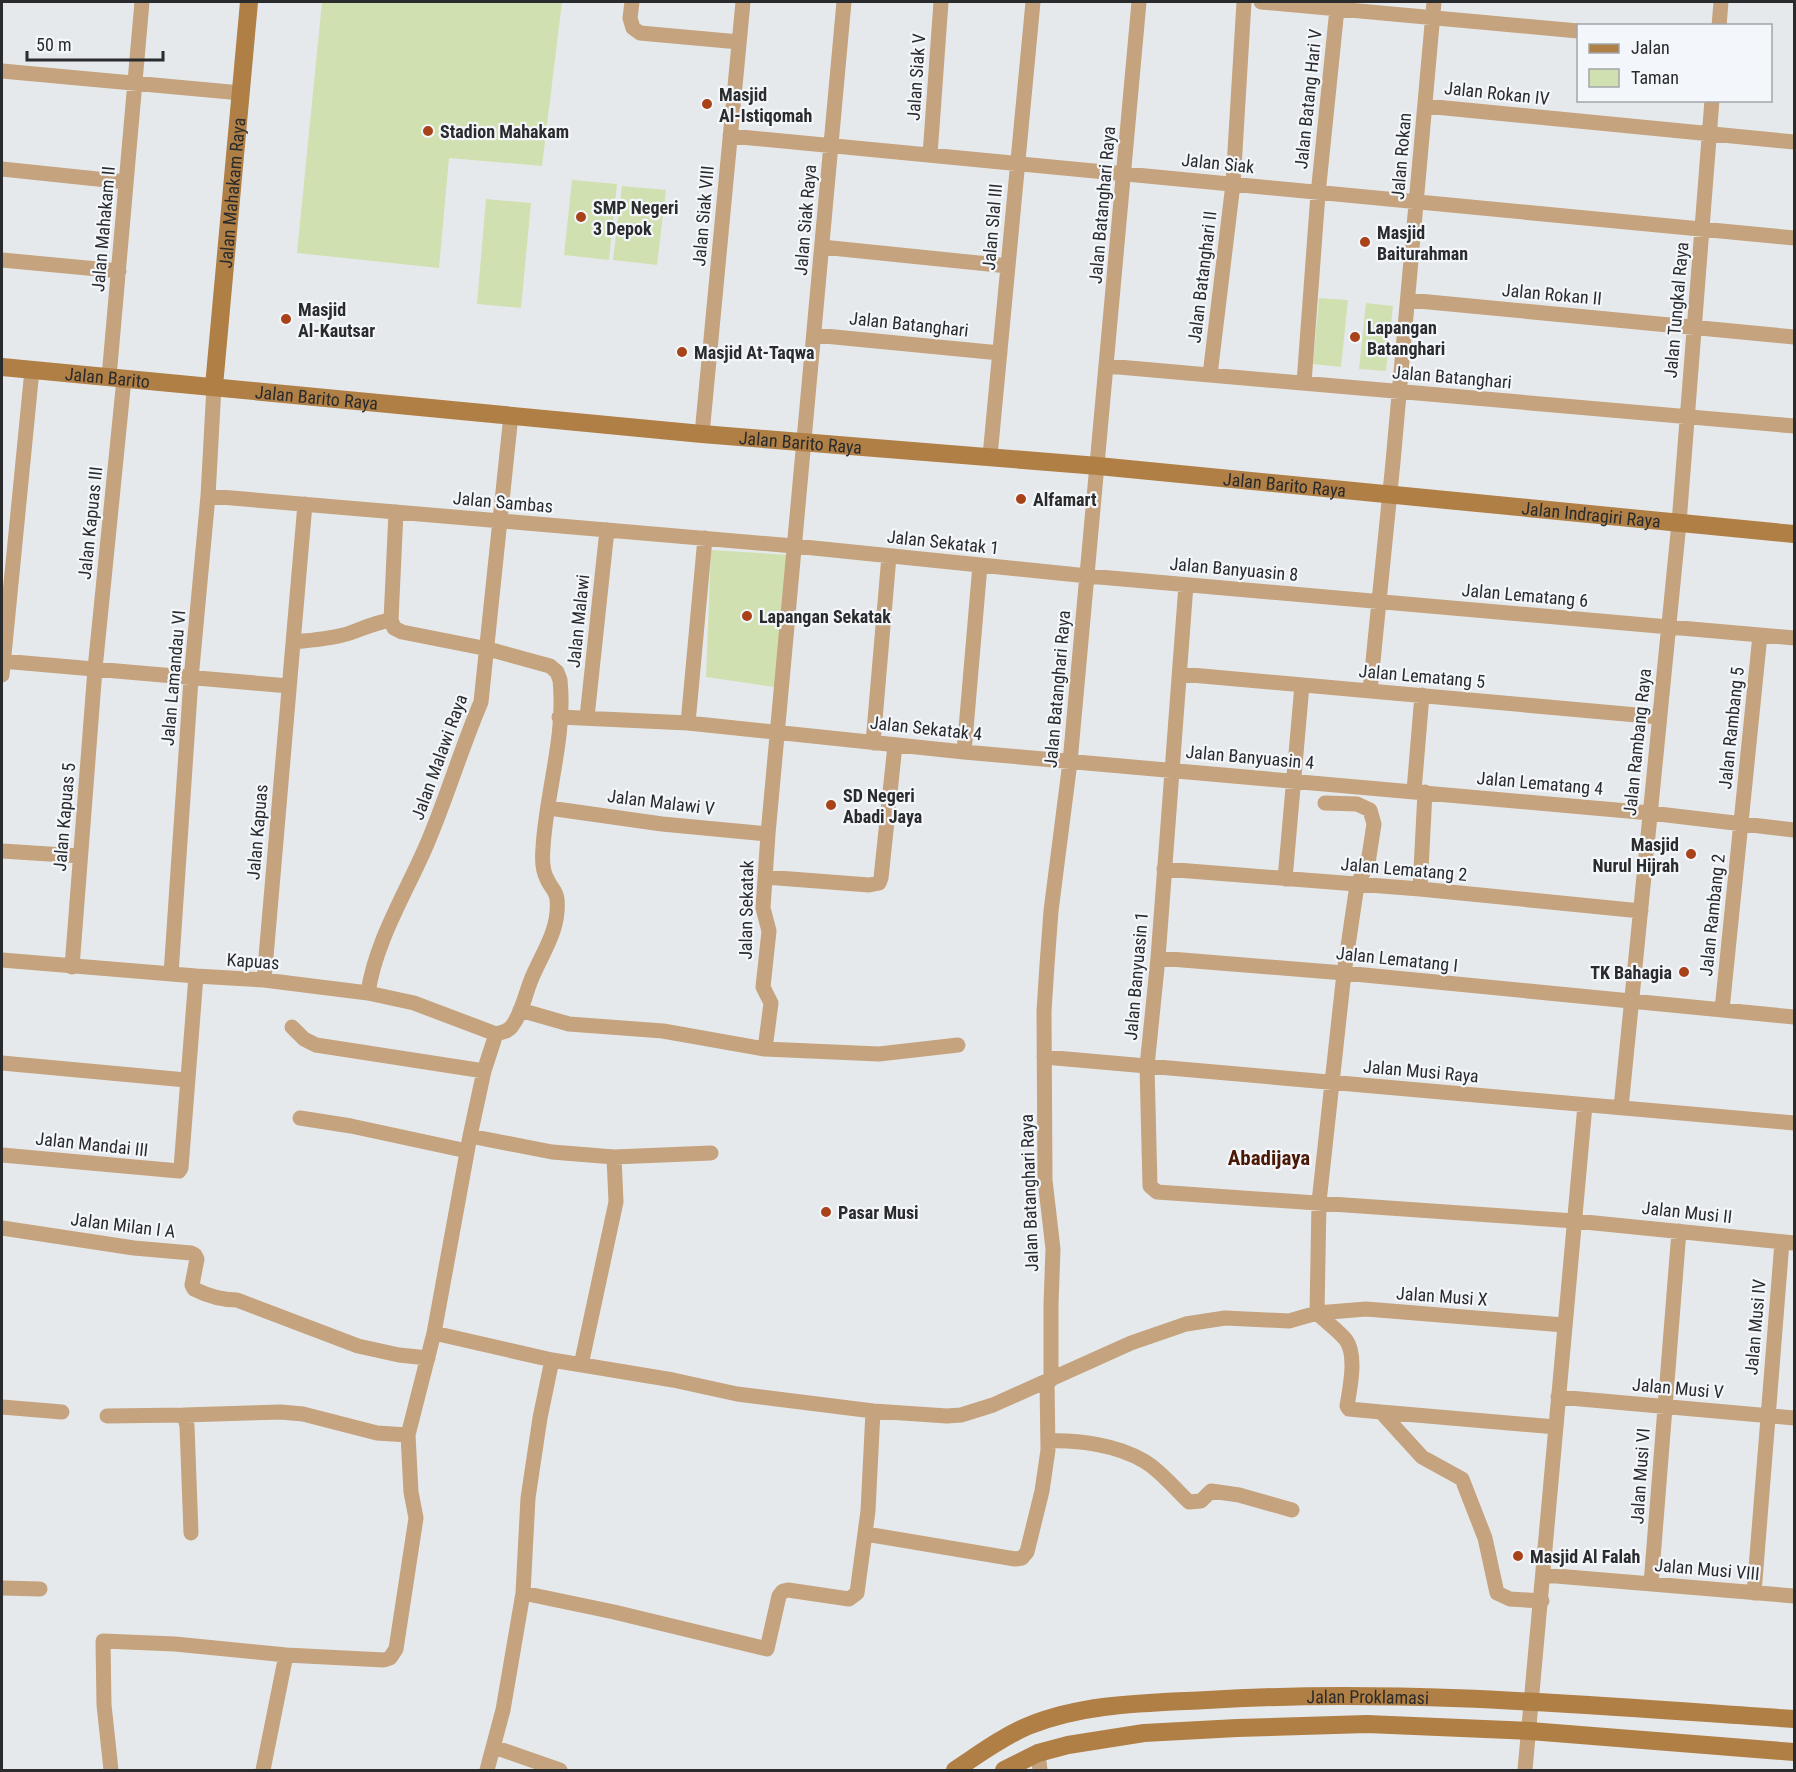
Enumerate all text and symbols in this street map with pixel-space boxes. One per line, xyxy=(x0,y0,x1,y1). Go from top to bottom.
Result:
scale bar xyxy=(27,24,164,62)
legend xyxy=(1577,24,1772,102)
street label: Jalan Batang Hari V xyxy=(1290,28,1326,170)
street label: Jalan Siak V xyxy=(902,33,930,121)
text: 50 m xyxy=(36,34,71,55)
text: Jalan xyxy=(1631,37,1670,58)
text: Taman xyxy=(1631,67,1679,88)
street label: Jalan Rokan IV xyxy=(1443,77,1551,109)
place label: Masjid Al-Istiqomah xyxy=(719,84,812,126)
marker: Masjid Al-Istiqomah xyxy=(700,97,714,111)
street label: Jalan Rokan xyxy=(1387,112,1415,200)
street label: Jalan Mahakam Raya xyxy=(214,117,249,269)
place label: Stadion Mahakam xyxy=(440,121,569,142)
marker: Stadion Mahakam xyxy=(421,124,435,138)
street label: Jalan Batanghari Raya xyxy=(1085,125,1119,285)
street label: Jalan Siak xyxy=(1181,149,1255,177)
street label: Jalan Siak Raya xyxy=(790,164,820,276)
street label: Jalan Mahakam II xyxy=(87,165,119,293)
street label: Jalan Siak VIII xyxy=(688,165,718,267)
street label: Jalan Slal III xyxy=(978,183,1006,271)
place label: SMP Negeri 3 Depok xyxy=(593,197,679,239)
marker: SMP Negeri 3 Depok xyxy=(574,210,588,224)
street label: Jalan Batanghari II xyxy=(1183,210,1221,344)
place label: Masjid Baiturahman xyxy=(1377,222,1468,264)
marker: Masjid Baiturahman xyxy=(1358,235,1372,249)
street label: Jalan Tungkal Raya xyxy=(1660,241,1692,379)
street label: Jalan Rokan II xyxy=(1501,279,1603,309)
place label: Masjid Al-Kautsar xyxy=(298,299,375,341)
street label: Jalan Batanghari xyxy=(848,307,970,341)
marker: Masjid Al-Kautsar xyxy=(279,312,293,326)
place label: Lapangan Batanghari xyxy=(1367,317,1445,359)
marker: Lapangan Batanghari xyxy=(1348,330,1362,344)
place label: Masjid At-Taqwa xyxy=(694,342,815,363)
marker: Masjid At-Taqwa xyxy=(675,345,689,359)
street label: Jalan Batanghari xyxy=(1391,361,1513,393)
street label: Jalan Barito xyxy=(64,363,151,392)
street label: Jalan Barito Raya xyxy=(254,381,379,413)
street label: Jalan Barito Raya xyxy=(738,427,863,457)
street label: Jalan Kapuas III xyxy=(74,466,106,580)
street label: Jalan Barito Raya xyxy=(1222,468,1347,501)
street label: Jalan Sambas xyxy=(452,487,554,517)
place label: Alfamart xyxy=(1033,489,1097,510)
marker: Alfamart xyxy=(1014,492,1028,506)
street label: Jalan Indragiri Raya xyxy=(1521,497,1662,531)
street label: Jalan Sekatak 1 xyxy=(886,526,1000,558)
street label: Jalan Banyuasin 8 xyxy=(1169,553,1299,585)
street label: Jalan Malawi xyxy=(563,573,593,669)
street label: Jalan Lematang 6 xyxy=(1461,579,1589,611)
place label: Lapangan Sekatak xyxy=(759,606,891,627)
street label: Jalan Lamandau VI xyxy=(157,609,189,747)
marker: Lapangan Sekatak xyxy=(740,609,754,623)
street label: Jalan Batanghari Raya xyxy=(1040,609,1074,769)
street label: Jalan Lematang 5 xyxy=(1358,660,1486,692)
street label: Jalan Rambang 5 xyxy=(1714,666,1748,790)
street label: Jalan Rambang Raya xyxy=(1619,667,1655,817)
street label: Jalan Malawi Raya xyxy=(407,691,471,823)
street label: Jalan Sekatak 4 xyxy=(869,712,983,744)
street label: Jalan Banyuasin 4 xyxy=(1185,741,1315,773)
street label: Jalan Kapuas 5 xyxy=(49,762,79,872)
street label: Jalan Lematang 4 xyxy=(1476,767,1604,799)
street label: Jalan Kapuas xyxy=(242,783,272,881)
street label: Jalan Malawi V xyxy=(606,785,716,819)
place label: SD Negeri Abadi Jaya xyxy=(843,785,922,827)
marker: SD Negeri Abadi Jaya xyxy=(824,798,838,812)
place label: Masjid Nurul Hijrah xyxy=(1593,834,1679,876)
marker: Masjid Nurul Hijrah xyxy=(1684,847,1698,861)
street label: Jalan Lematang 2 xyxy=(1340,853,1468,885)
street label: Jalan Rambang 2 xyxy=(1695,853,1729,977)
street label: Jalan Sekatak xyxy=(735,860,757,960)
street label: Jalan Banyuasin 1 xyxy=(1120,911,1152,1041)
street label: Jalan Lematang I xyxy=(1335,942,1459,976)
street label: Kapuas xyxy=(226,949,280,973)
place label: TK Bahagia xyxy=(1590,962,1672,983)
marker: TK Bahagia xyxy=(1677,965,1691,979)
street label: Jalan Musi Raya xyxy=(1362,1055,1480,1087)
street label: Jalan Batanghari Raya xyxy=(1016,1114,1042,1272)
street label: Jalan Mandai III xyxy=(35,1128,149,1160)
district label: Abadijaya xyxy=(1228,1146,1310,1170)
street label: Jalan Musi II xyxy=(1641,1197,1733,1227)
place label: Pasar Musi xyxy=(838,1202,919,1223)
marker: Pasar Musi xyxy=(819,1205,833,1219)
street label: Jalan Milan I A xyxy=(69,1208,177,1242)
street label: Jalan Musi IV xyxy=(1740,1278,1770,1376)
street label: Jalan Musi X xyxy=(1396,1282,1489,1310)
street label: Jalan Musi V xyxy=(1631,1374,1725,1402)
street label: Jalan Musi VI xyxy=(1626,1427,1654,1525)
place label: Masjid Al Falah xyxy=(1530,1546,1640,1567)
marker: Masjid Al Falah xyxy=(1511,1549,1525,1563)
street label: Jalan Musi VIII xyxy=(1654,1554,1760,1584)
street label: Jalan Proklamasi xyxy=(1306,1686,1429,1708)

